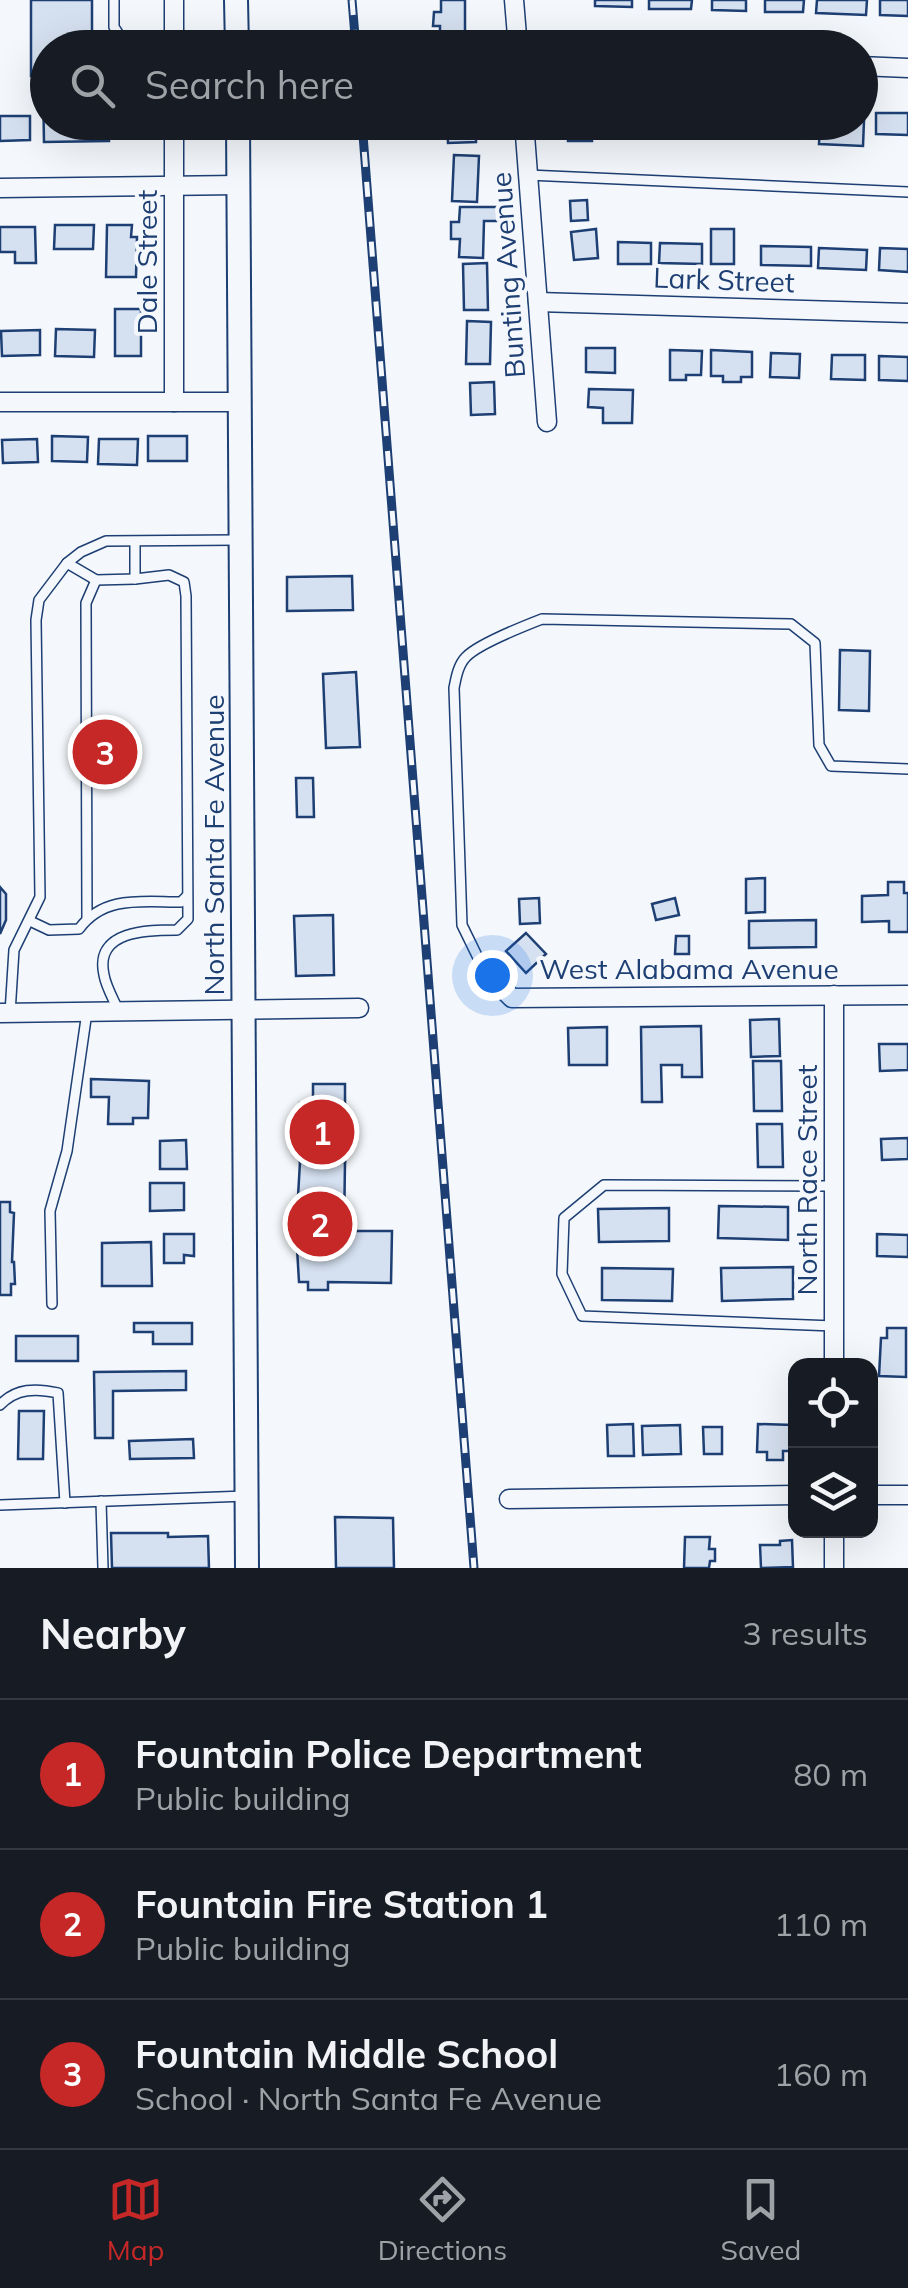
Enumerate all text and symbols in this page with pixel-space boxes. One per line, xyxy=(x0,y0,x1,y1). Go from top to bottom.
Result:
search box xyxy=(30,30,878,140)
icon: search xyxy=(65,58,120,113)
text: Search here xyxy=(145,61,354,109)
street label: Bunting Avenue xyxy=(483,171,532,379)
street label: Dale Street xyxy=(129,190,164,334)
street label: Lark Street xyxy=(653,260,795,299)
street label: North Santa Fe Avenue xyxy=(196,694,231,996)
pin: 3 xyxy=(72,714,138,790)
your location xyxy=(467,950,518,1001)
street label: West Alabama Avenue xyxy=(539,951,839,986)
street label: North Race Street xyxy=(789,1064,824,1296)
pin: 1 xyxy=(290,1094,354,1170)
pin: 2 xyxy=(288,1186,352,1262)
map controls xyxy=(788,1358,878,1538)
button: locate xyxy=(788,1358,878,1448)
button: layers xyxy=(788,1448,878,1538)
text: Nearby xyxy=(40,1607,186,1660)
text: 3 results xyxy=(743,1613,868,1653)
text: Fountain Police Department xyxy=(135,1730,642,1778)
text: 1 xyxy=(63,1754,82,1794)
text: 80 m xyxy=(793,1754,868,1794)
text: Public building xyxy=(135,1778,350,1818)
text: Fountain Fire Station 1 xyxy=(135,1880,548,1928)
text: 2 xyxy=(63,1904,82,1944)
text: 110 m xyxy=(774,1904,868,1944)
text: Public building xyxy=(135,1928,350,1968)
text: Fountain Middle School xyxy=(135,2030,558,2078)
text: 3 xyxy=(63,2054,82,2094)
text: 160 m xyxy=(774,2054,868,2094)
text: School · North Santa Fe Avenue xyxy=(135,2078,602,2118)
tab: Map xyxy=(107,2172,164,2267)
tab: Directions xyxy=(378,2172,507,2267)
tab: Saved xyxy=(720,2172,801,2267)

